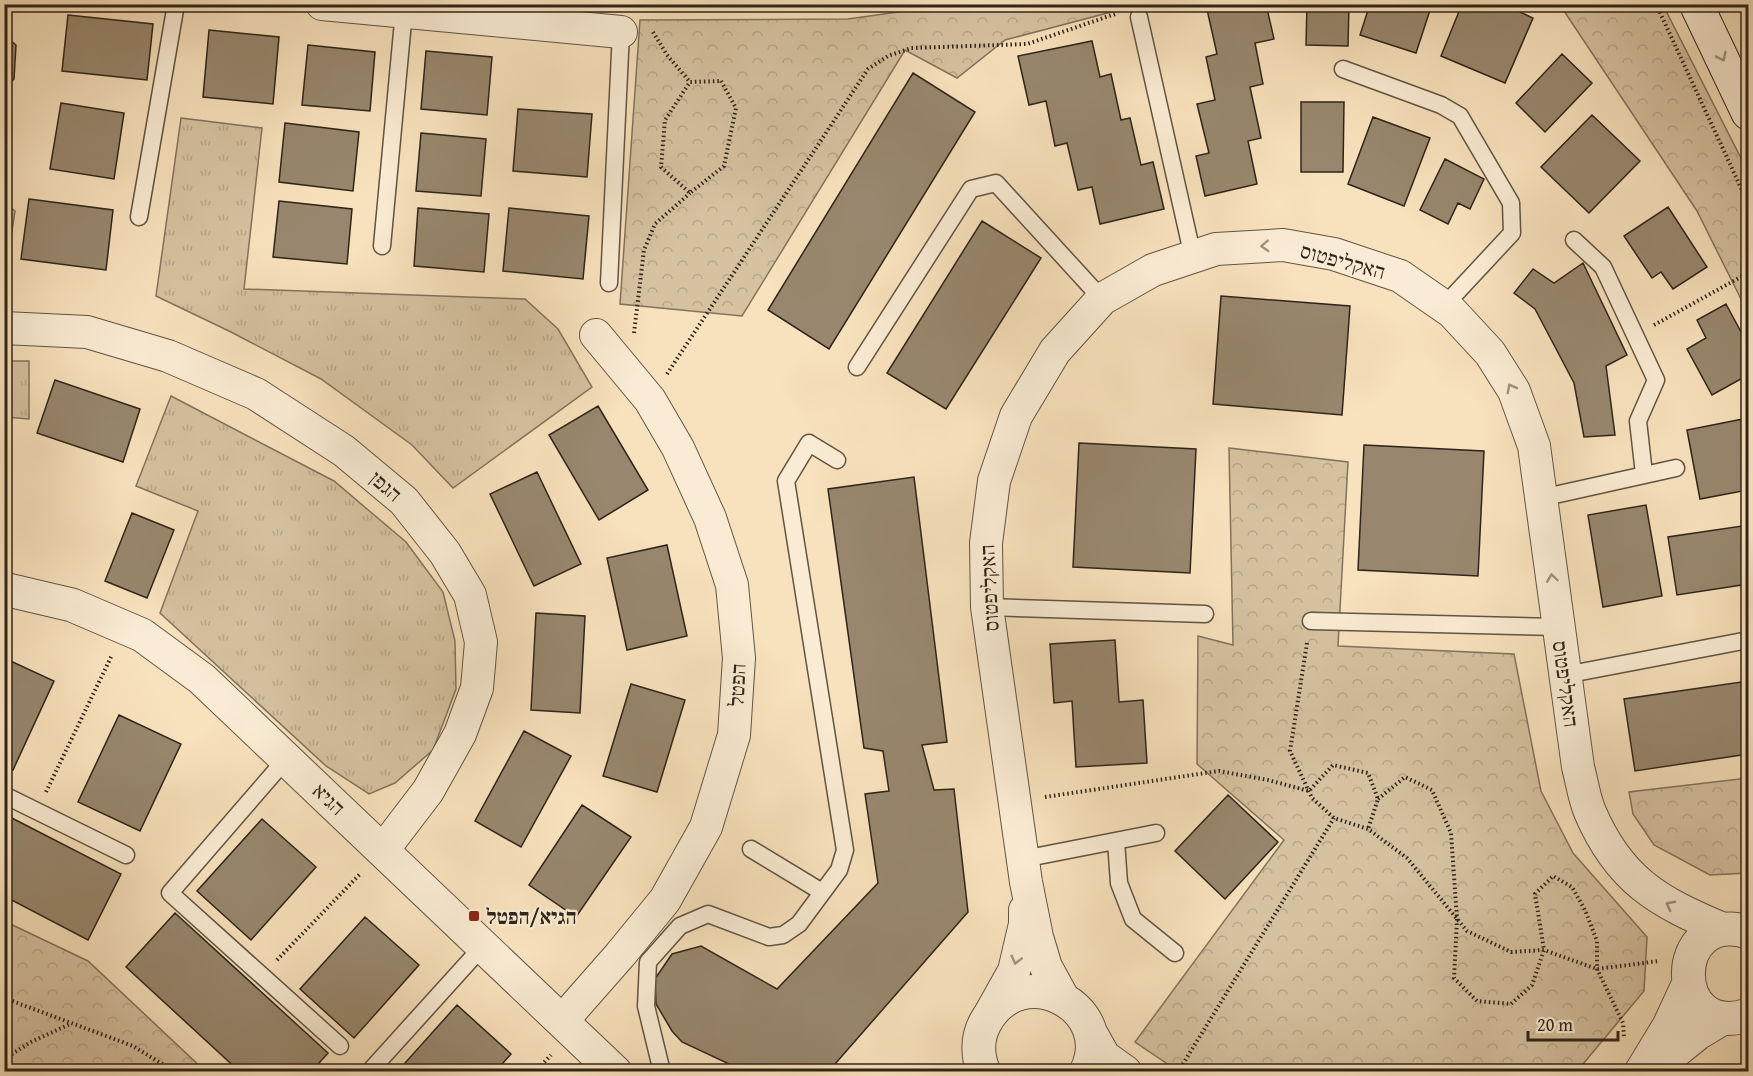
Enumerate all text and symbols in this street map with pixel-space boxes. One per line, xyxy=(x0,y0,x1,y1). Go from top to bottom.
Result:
one-way arrow xyxy=(1714,51,1726,62)
street label: האקליפטוס xyxy=(1297,235,1389,287)
one-way arrow xyxy=(1260,240,1269,253)
one-way arrow xyxy=(1507,384,1518,395)
street label: הגפן xyxy=(363,463,409,509)
street label: האקליפטוס xyxy=(971,544,1007,632)
one-way arrow xyxy=(1546,573,1558,582)
street label: האקליפטוס xyxy=(1545,639,1587,729)
street label: הפטל xyxy=(720,663,754,707)
street label: הגיא xyxy=(306,776,352,822)
place label: הגיא/הפטל xyxy=(486,901,577,932)
one-way arrow xyxy=(1666,901,1676,912)
marker: הגיא/הפטל xyxy=(467,909,481,923)
one-way arrow xyxy=(1011,955,1024,965)
scale bar xyxy=(1528,1004,1618,1042)
text: 20 m xyxy=(1537,1011,1573,1038)

